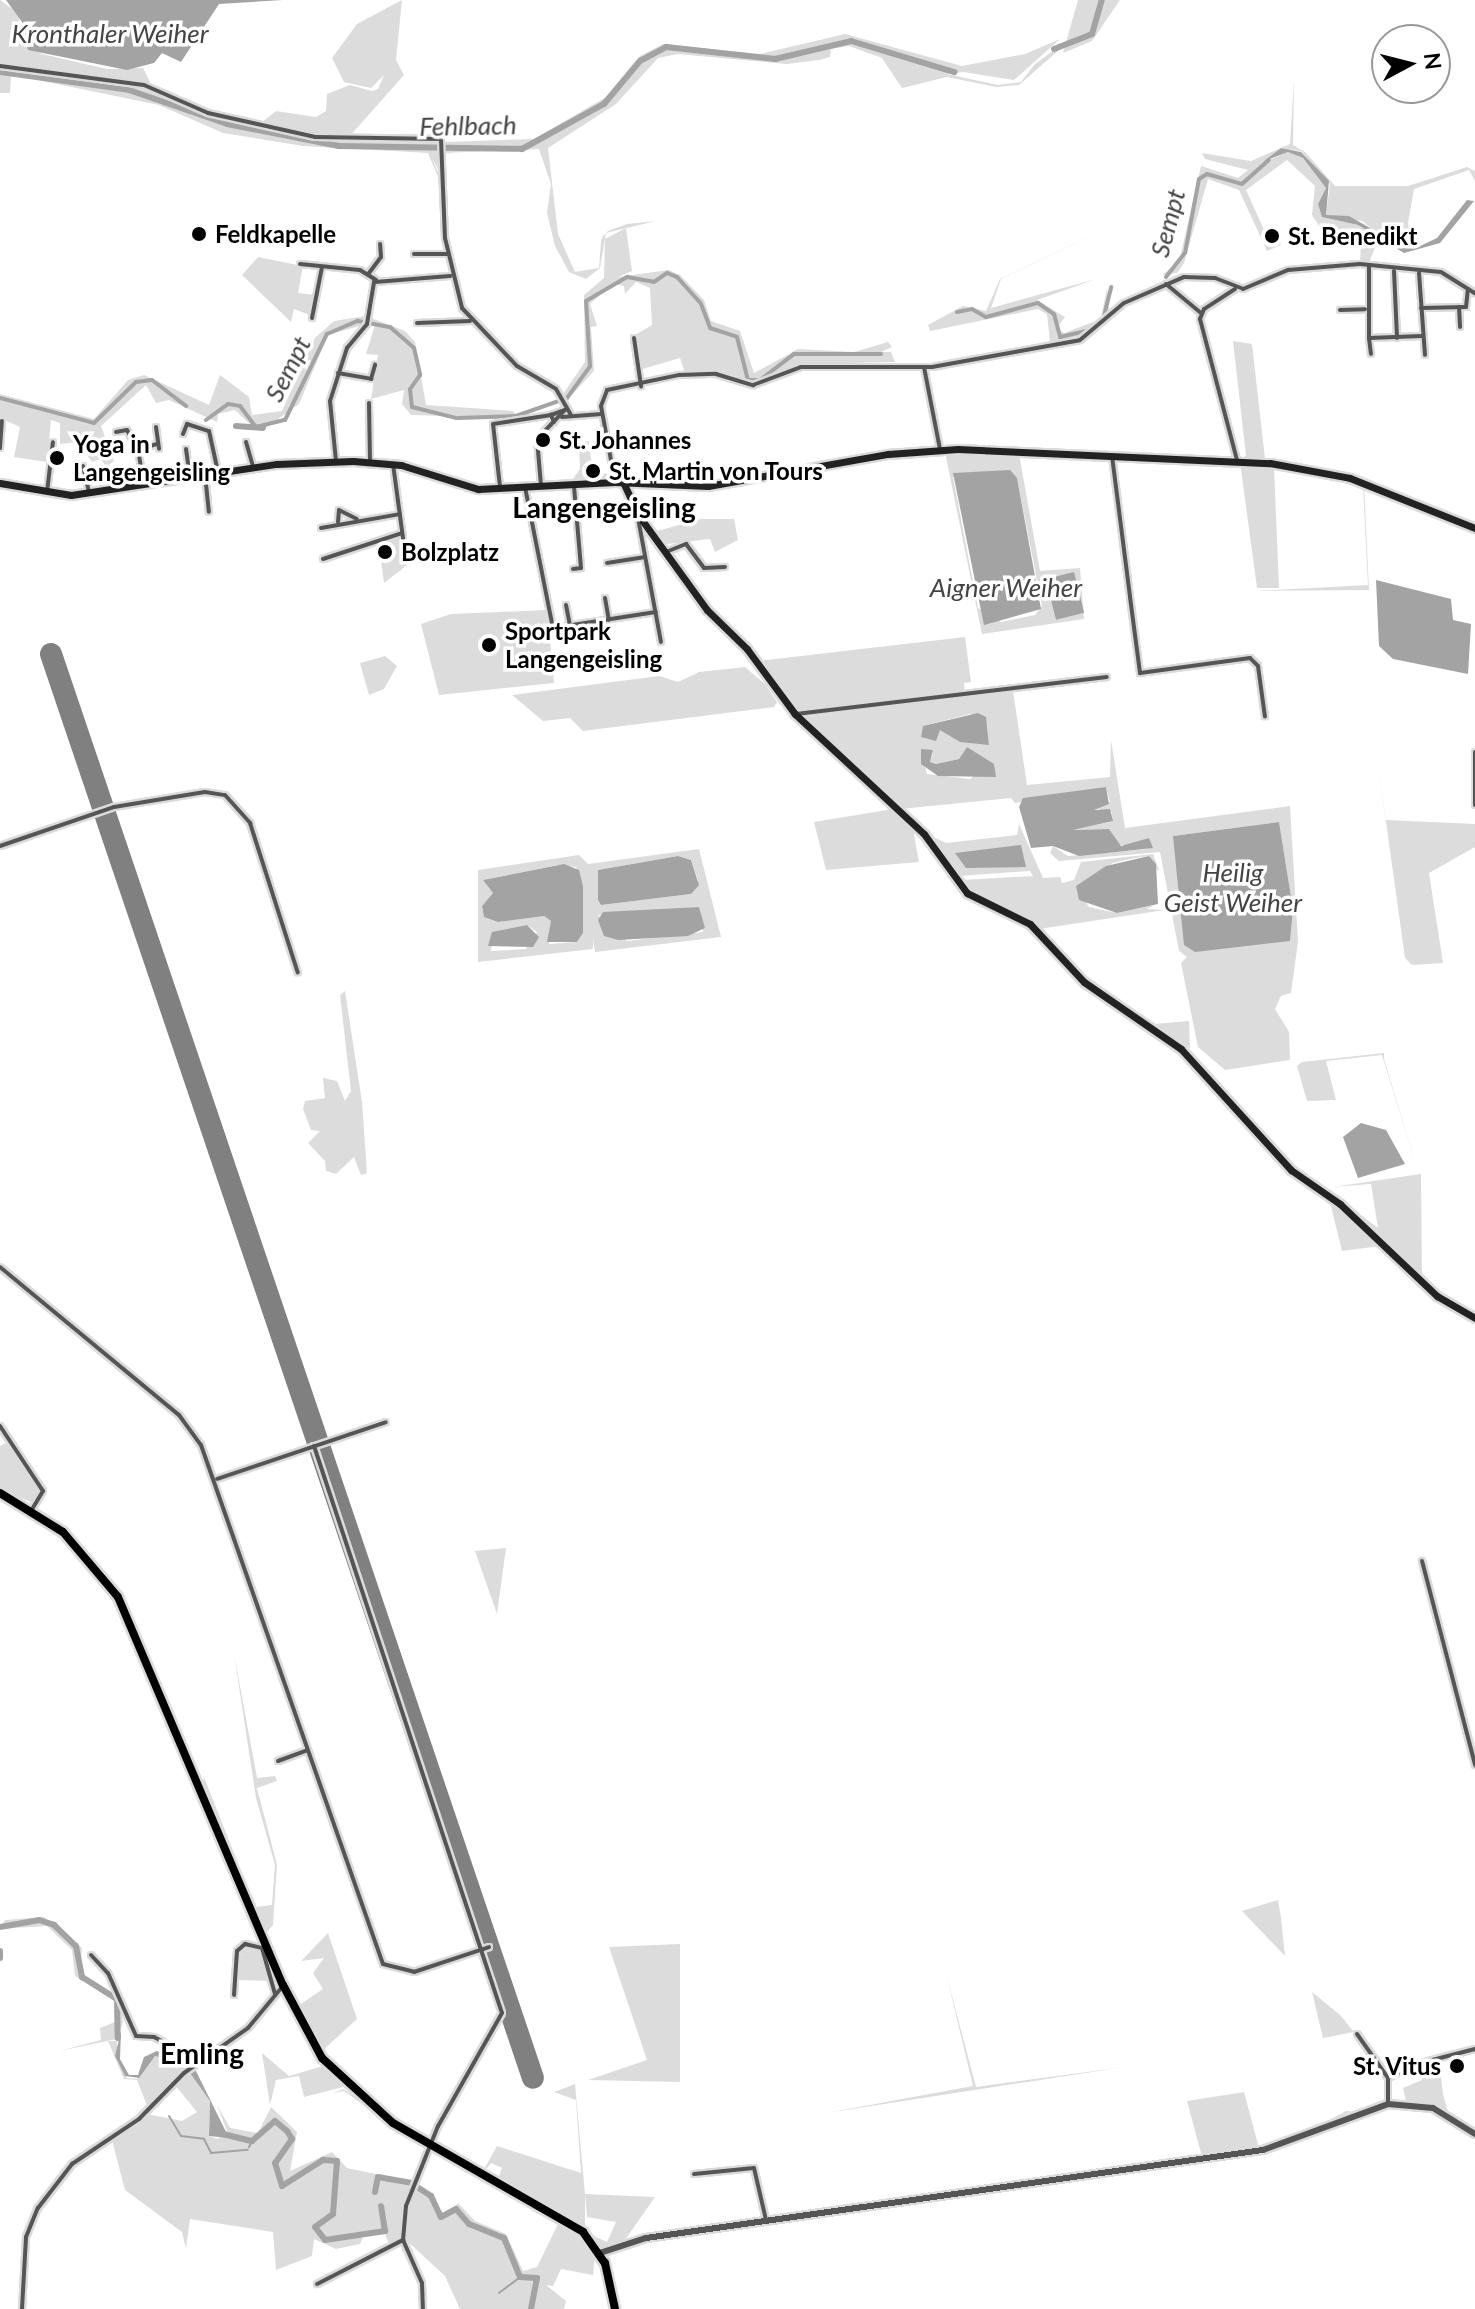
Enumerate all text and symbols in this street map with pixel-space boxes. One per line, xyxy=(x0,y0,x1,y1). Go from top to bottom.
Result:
water label: Kronthaler Weiher xyxy=(11,18,209,50)
north arrow xyxy=(1371,24,1451,104)
text: N xyxy=(1419,51,1448,71)
water label: Fehlbach xyxy=(419,110,517,142)
water label: Sempt xyxy=(1144,186,1192,260)
place label: Feldkapelle xyxy=(215,220,336,248)
place label: St. Benedikt xyxy=(1288,222,1417,250)
marker: Feldkapelle xyxy=(190,225,208,243)
marker: St. Benedikt xyxy=(1263,227,1281,245)
water label: Sempt xyxy=(258,331,318,407)
place label: St. Johannes xyxy=(559,426,692,454)
place label: Yoga in Langengeisling xyxy=(73,430,230,486)
marker: St. Johannes xyxy=(534,431,552,449)
marker: Yoga in Langengeisling xyxy=(48,449,66,467)
place label: St. Martin von Tours xyxy=(609,457,824,485)
marker: St. Martin von Tours xyxy=(584,462,602,480)
district label: Langengeisling xyxy=(512,490,696,524)
place label: Bolzplatz xyxy=(401,538,499,566)
marker: Bolzplatz xyxy=(376,543,394,561)
water label: Aigner Weiher xyxy=(929,572,1083,604)
place label: Sportpark Langengeisling xyxy=(505,617,662,673)
marker: Sportpark Langengeisling xyxy=(480,636,498,654)
water label: Heilig Geist Weiher xyxy=(1164,857,1302,918)
district label: Emling xyxy=(160,2036,244,2070)
place label: St. Vitus xyxy=(1352,2052,1441,2080)
marker: St. Vitus xyxy=(1448,2057,1466,2075)

